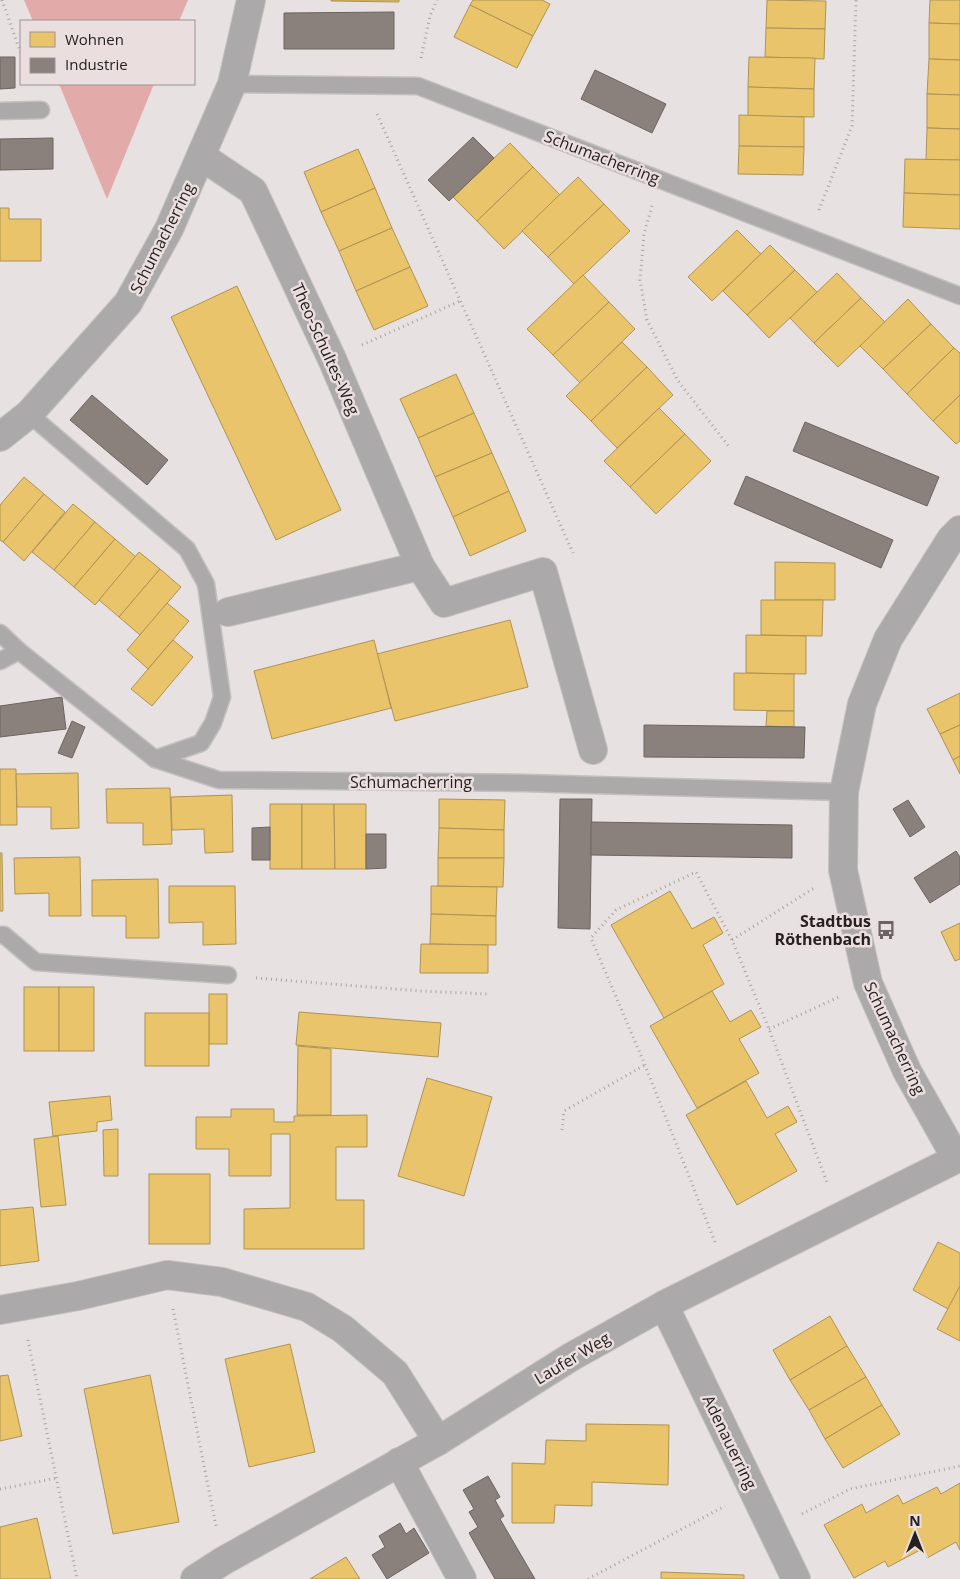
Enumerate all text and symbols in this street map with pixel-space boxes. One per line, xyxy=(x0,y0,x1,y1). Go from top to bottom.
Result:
legend xyxy=(20,20,195,85)
text: Wohnen xyxy=(65,29,124,49)
text: Industrie xyxy=(65,54,128,74)
street label: Schumacherring xyxy=(541,125,663,189)
street label: Schumacherring xyxy=(125,178,200,297)
street label: Theo-Schultes-Weg xyxy=(287,279,365,419)
street label: Schumacherring xyxy=(350,771,472,793)
place label: Stadtbus Röthenbach xyxy=(775,910,871,950)
bus stop icon: Stadtbus Röthenbach xyxy=(875,919,897,941)
street label: Schumacherring xyxy=(859,978,931,1098)
street label: Laufer Weg xyxy=(530,1327,614,1389)
street label: Adenauerring xyxy=(698,1391,762,1493)
north arrow xyxy=(890,1509,940,1559)
text: N xyxy=(909,1511,921,1530)

